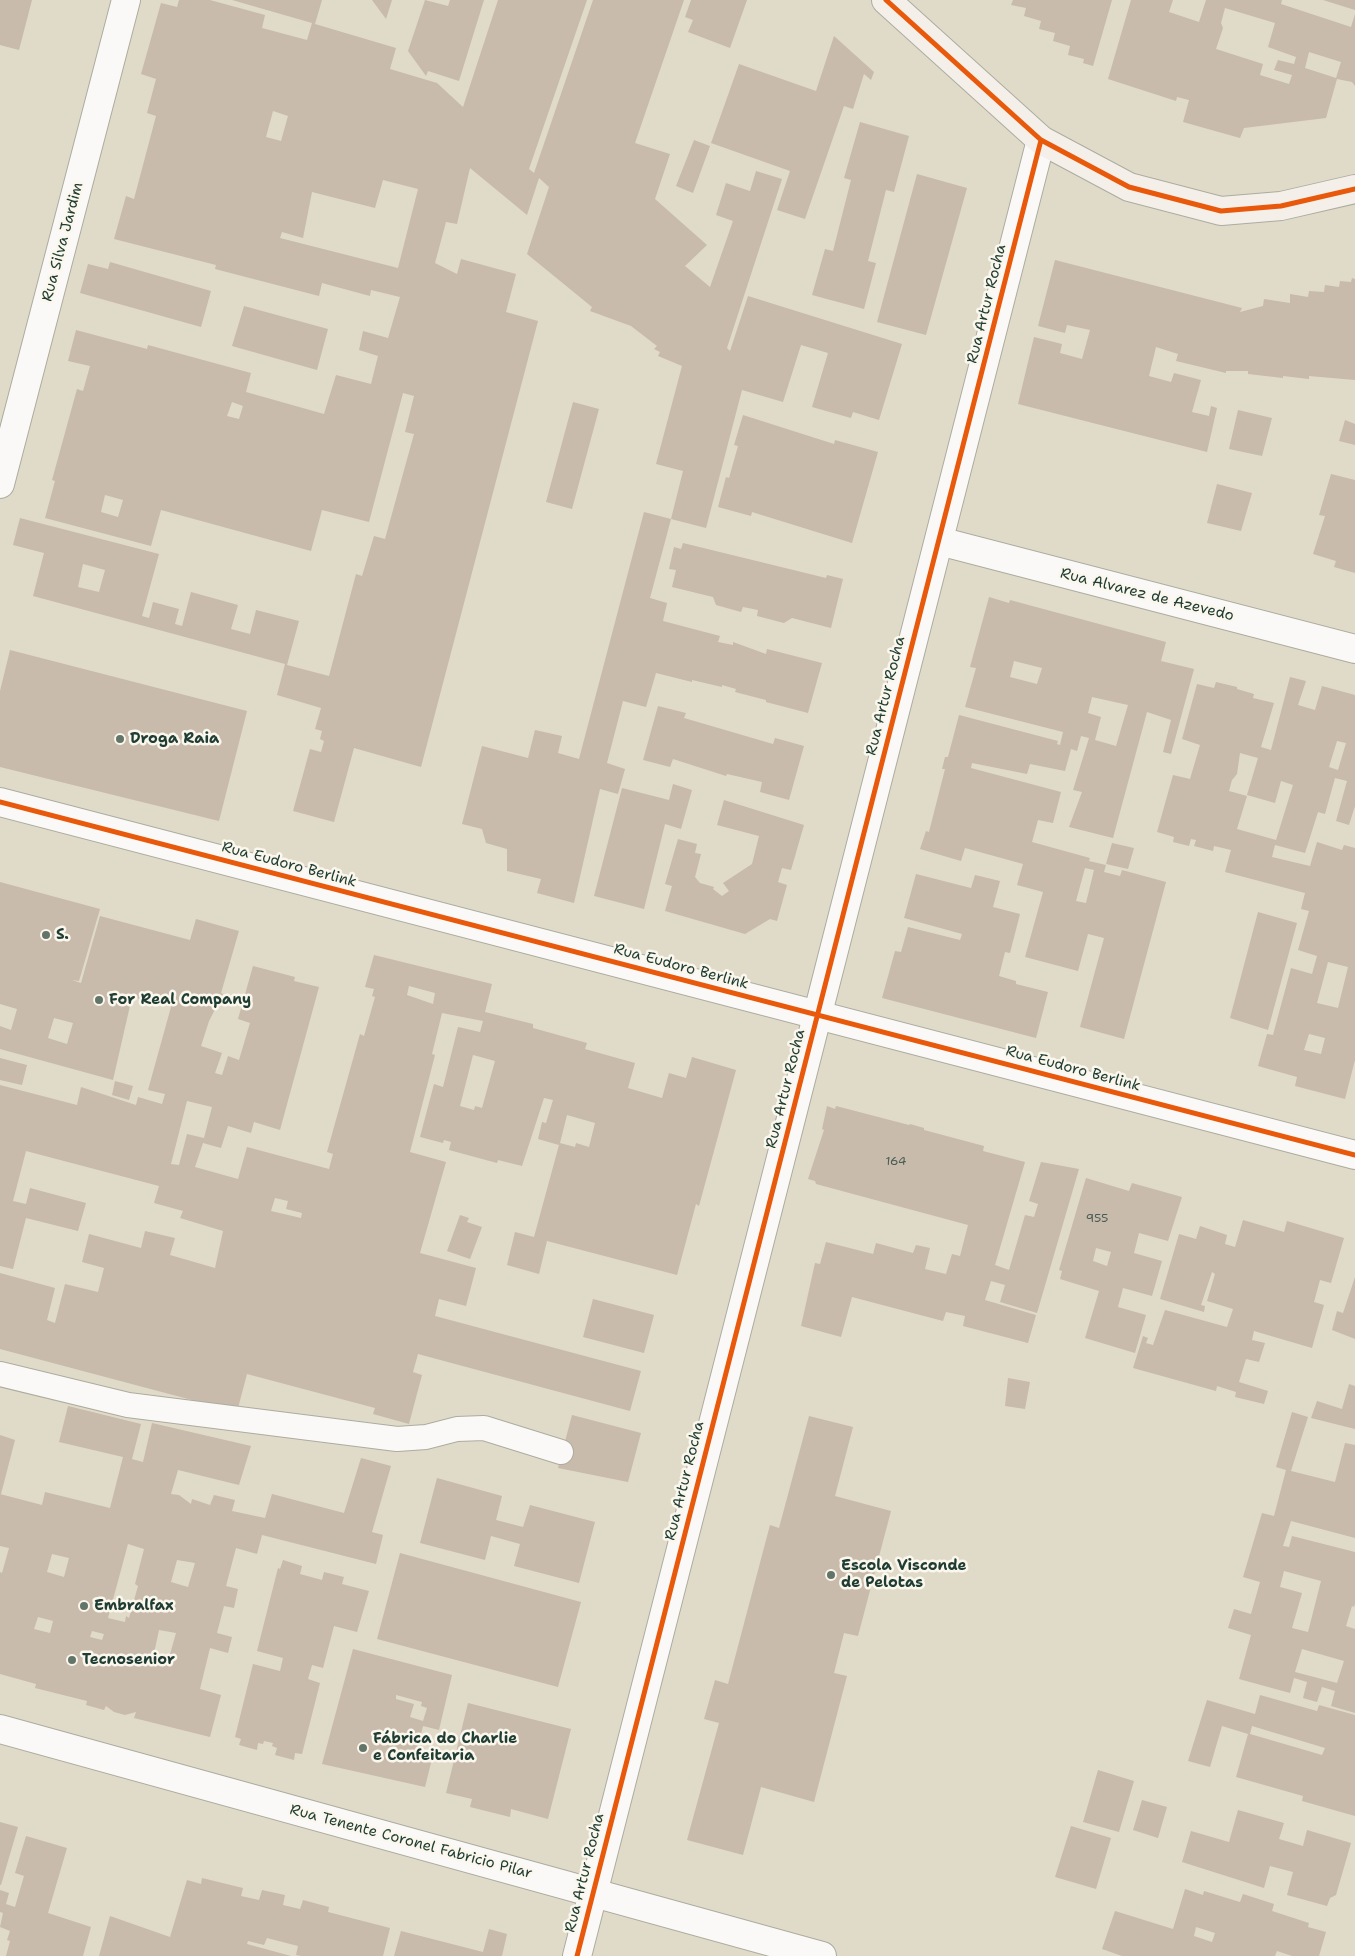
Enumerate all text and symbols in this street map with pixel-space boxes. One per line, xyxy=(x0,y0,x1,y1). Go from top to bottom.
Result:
street label: Rua Silva Jardim xyxy=(38,180,88,304)
street label: Rua Artur Rocha xyxy=(963,243,1011,365)
street label: Rua Alvarez de Azevedo xyxy=(1058,565,1236,625)
street label: Rua Artur Rocha xyxy=(862,635,910,757)
place label: Droga Raia xyxy=(130,730,219,748)
marker: Droga Raia xyxy=(114,733,126,745)
street label: Rua Eudoro Berlink xyxy=(220,838,358,892)
place label: S. xyxy=(56,926,69,944)
marker: S. xyxy=(40,929,52,941)
street label: Rua Eudoro Berlink xyxy=(612,940,750,994)
place label: For Real Company xyxy=(109,991,251,1009)
marker: For Real Company xyxy=(93,994,105,1006)
street label: Rua Artur Rocha xyxy=(762,1028,810,1150)
street label: Rua Eudoro Berlink xyxy=(1004,1042,1142,1096)
house number: 164 xyxy=(886,1155,906,1169)
house number: 955 xyxy=(1086,1212,1108,1226)
street label: Rua Artur Rocha xyxy=(661,1420,709,1542)
place label: Escola Visconde de Pelotas xyxy=(841,1557,967,1592)
marker: Escola Visconde de Pelotas xyxy=(825,1569,837,1581)
place label: Embralfax xyxy=(94,1597,174,1615)
marker: Embralfax xyxy=(78,1600,90,1612)
place label: Tecnosenior xyxy=(82,1651,175,1669)
marker: Tecnosenior xyxy=(66,1654,78,1666)
place label: Fábrica do Charlie e Confeitaria xyxy=(373,1730,517,1765)
marker: Fábrica do Charlie e Confeitaria xyxy=(357,1742,369,1754)
street label: Rua Tenente Coronel Fabricio Pilar xyxy=(288,1801,534,1883)
street label: Rua Artur Rocha xyxy=(561,1812,609,1934)

